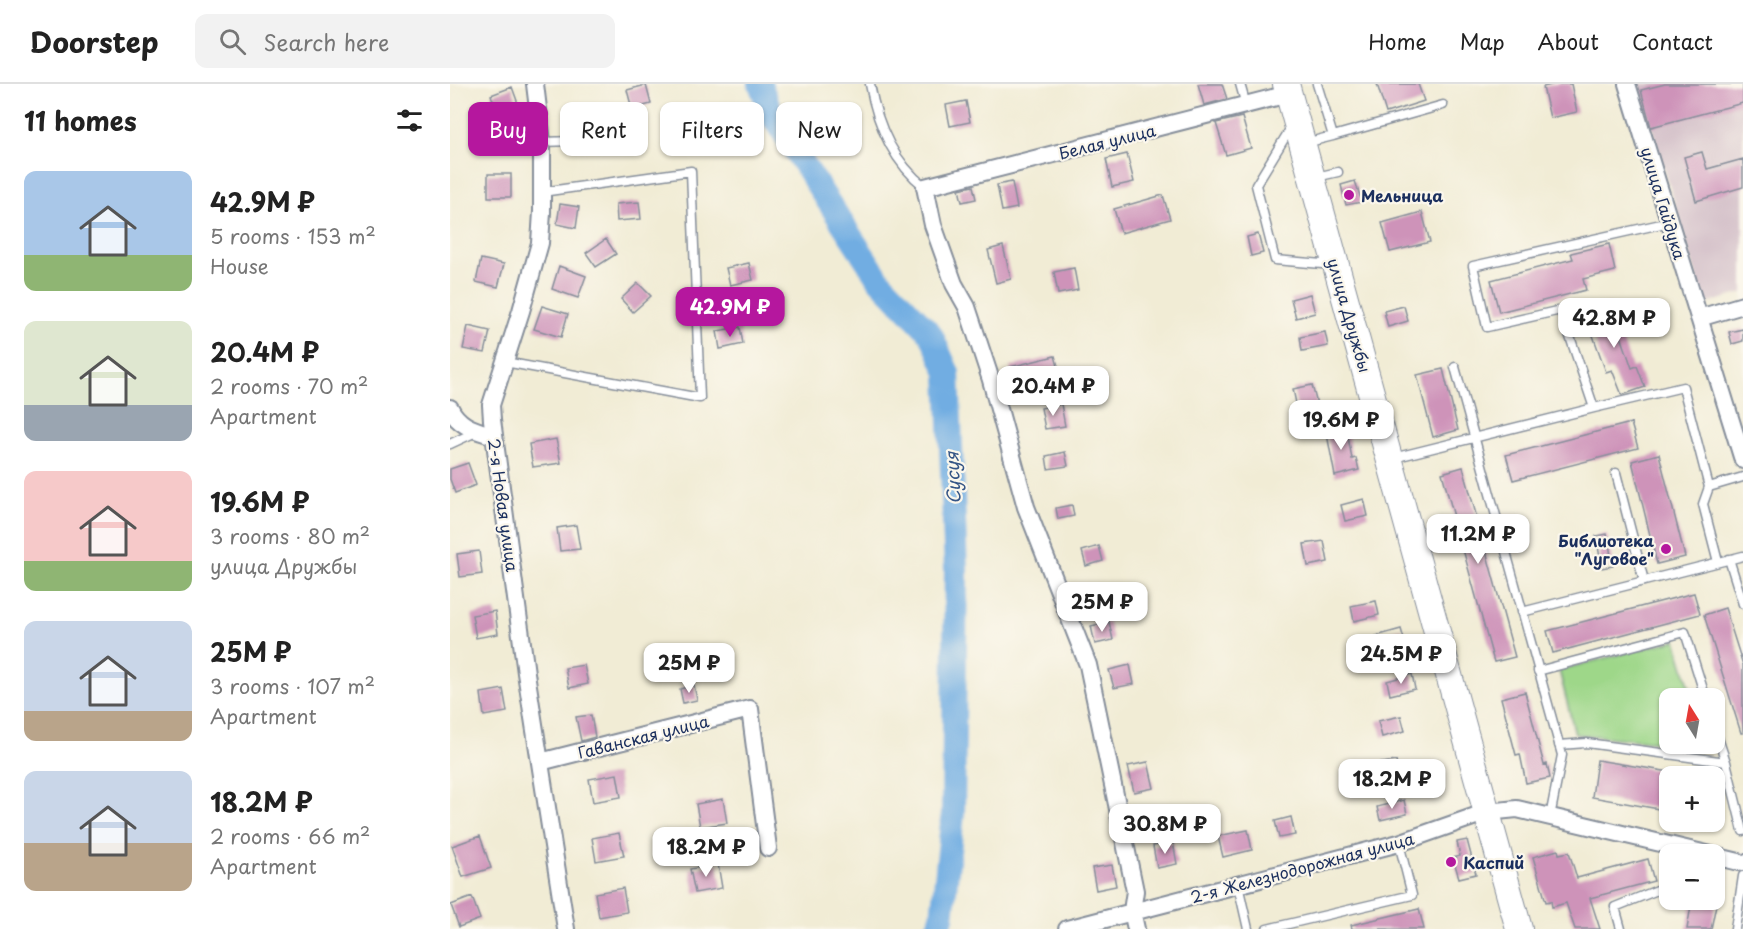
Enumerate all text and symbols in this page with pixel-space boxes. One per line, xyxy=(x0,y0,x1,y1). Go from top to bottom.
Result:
search box xyxy=(195,14,615,68)
text: Doorstep xyxy=(30,20,159,63)
icon: search xyxy=(216,25,249,58)
text: Search here xyxy=(264,25,389,58)
text: Home xyxy=(1368,25,1427,57)
text: Map xyxy=(1460,25,1505,57)
text: About xyxy=(1538,25,1599,57)
text: Contact xyxy=(1632,25,1713,57)
text: 11 homes xyxy=(24,101,137,140)
chip: Buy xyxy=(468,102,548,156)
chip: Rent xyxy=(560,102,648,156)
chip: Filters xyxy=(660,102,764,156)
chip: New xyxy=(776,102,862,156)
icon: filters xyxy=(393,104,426,137)
street label: Белая улица xyxy=(1056,117,1158,165)
street label: улица Гайдука xyxy=(1635,144,1693,262)
text: 42.9M ₽ xyxy=(210,182,315,221)
place label: Мельница xyxy=(1361,183,1443,207)
marker: Мельница xyxy=(1342,188,1356,202)
icon: home xyxy=(72,195,144,267)
text: 5 rooms · 153 m² xyxy=(210,221,376,251)
text: House xyxy=(210,251,269,281)
street label: улица Дружбы xyxy=(1322,255,1378,375)
pin: 42.9M ₽ xyxy=(675,287,785,338)
text: 42.9M ₽ xyxy=(690,291,770,321)
pin: 42.8M ₽ xyxy=(1559,298,1669,349)
text: 42.8M ₽ xyxy=(1572,302,1656,332)
text: 20.4M ₽ xyxy=(210,332,319,371)
icon: home xyxy=(72,345,144,417)
pin: 20.4M ₽ xyxy=(998,366,1108,417)
text: 20.4M ₽ xyxy=(1011,370,1095,400)
text: 2 rooms · 70 m² xyxy=(210,371,368,401)
pin: 19.6M ₽ xyxy=(1286,400,1396,451)
text: Apartment xyxy=(210,401,317,431)
text: 19.6M ₽ xyxy=(1303,404,1379,434)
street label: 2-я Новая улица xyxy=(483,437,525,573)
water label: Сусуя xyxy=(937,450,967,505)
text: 19.6M ₽ xyxy=(210,482,310,521)
icon: home xyxy=(72,495,144,567)
pin: 11.2M ₽ xyxy=(1423,514,1533,565)
text: 11.2M ₽ xyxy=(1441,518,1515,548)
text: 3 rooms · 80 m² xyxy=(210,521,370,551)
place label: Библиотека "Луговое" xyxy=(1558,528,1654,570)
marker: Библиотека "Луговое" xyxy=(1659,542,1673,556)
text: улица Дружбы xyxy=(210,551,357,581)
pin: 25M ₽ xyxy=(1060,582,1144,633)
text: 25M ₽ xyxy=(1071,586,1133,616)
text: 25M ₽ xyxy=(210,632,292,671)
pin: 24.5M ₽ xyxy=(1346,634,1456,685)
text: 24.5M ₽ xyxy=(1360,638,1442,668)
pin: 25M ₽ xyxy=(647,643,731,694)
icon: home xyxy=(72,645,144,717)
text: 25M ₽ xyxy=(658,647,720,677)
text: 3 rooms · 107 m² xyxy=(210,671,375,701)
north arrow xyxy=(1659,688,1725,754)
map controls xyxy=(1659,688,1725,910)
text: Apartment xyxy=(210,701,317,731)
street label: Гаванская улица xyxy=(575,708,711,764)
pin: 18.2M ₽ xyxy=(1337,759,1447,810)
text: 18.2M ₽ xyxy=(1352,763,1432,793)
button: + xyxy=(1659,766,1725,832)
text: 18.2M ₽ xyxy=(210,782,313,821)
icon: home xyxy=(72,795,144,867)
pin: 30.8M ₽ xyxy=(1110,804,1220,855)
text: 30.8M ₽ xyxy=(1123,808,1207,838)
text: 2 rooms · 66 m² xyxy=(210,821,370,851)
street label: 2-я Железнодорожная улица xyxy=(1188,826,1416,908)
pin: 18.2M ₽ xyxy=(651,827,761,878)
text: 18.2M ₽ xyxy=(666,831,746,861)
button: − xyxy=(1659,844,1725,910)
place label: Каспий xyxy=(1463,850,1524,874)
text: Apartment xyxy=(210,851,317,881)
marker: Каспий xyxy=(1444,855,1458,869)

